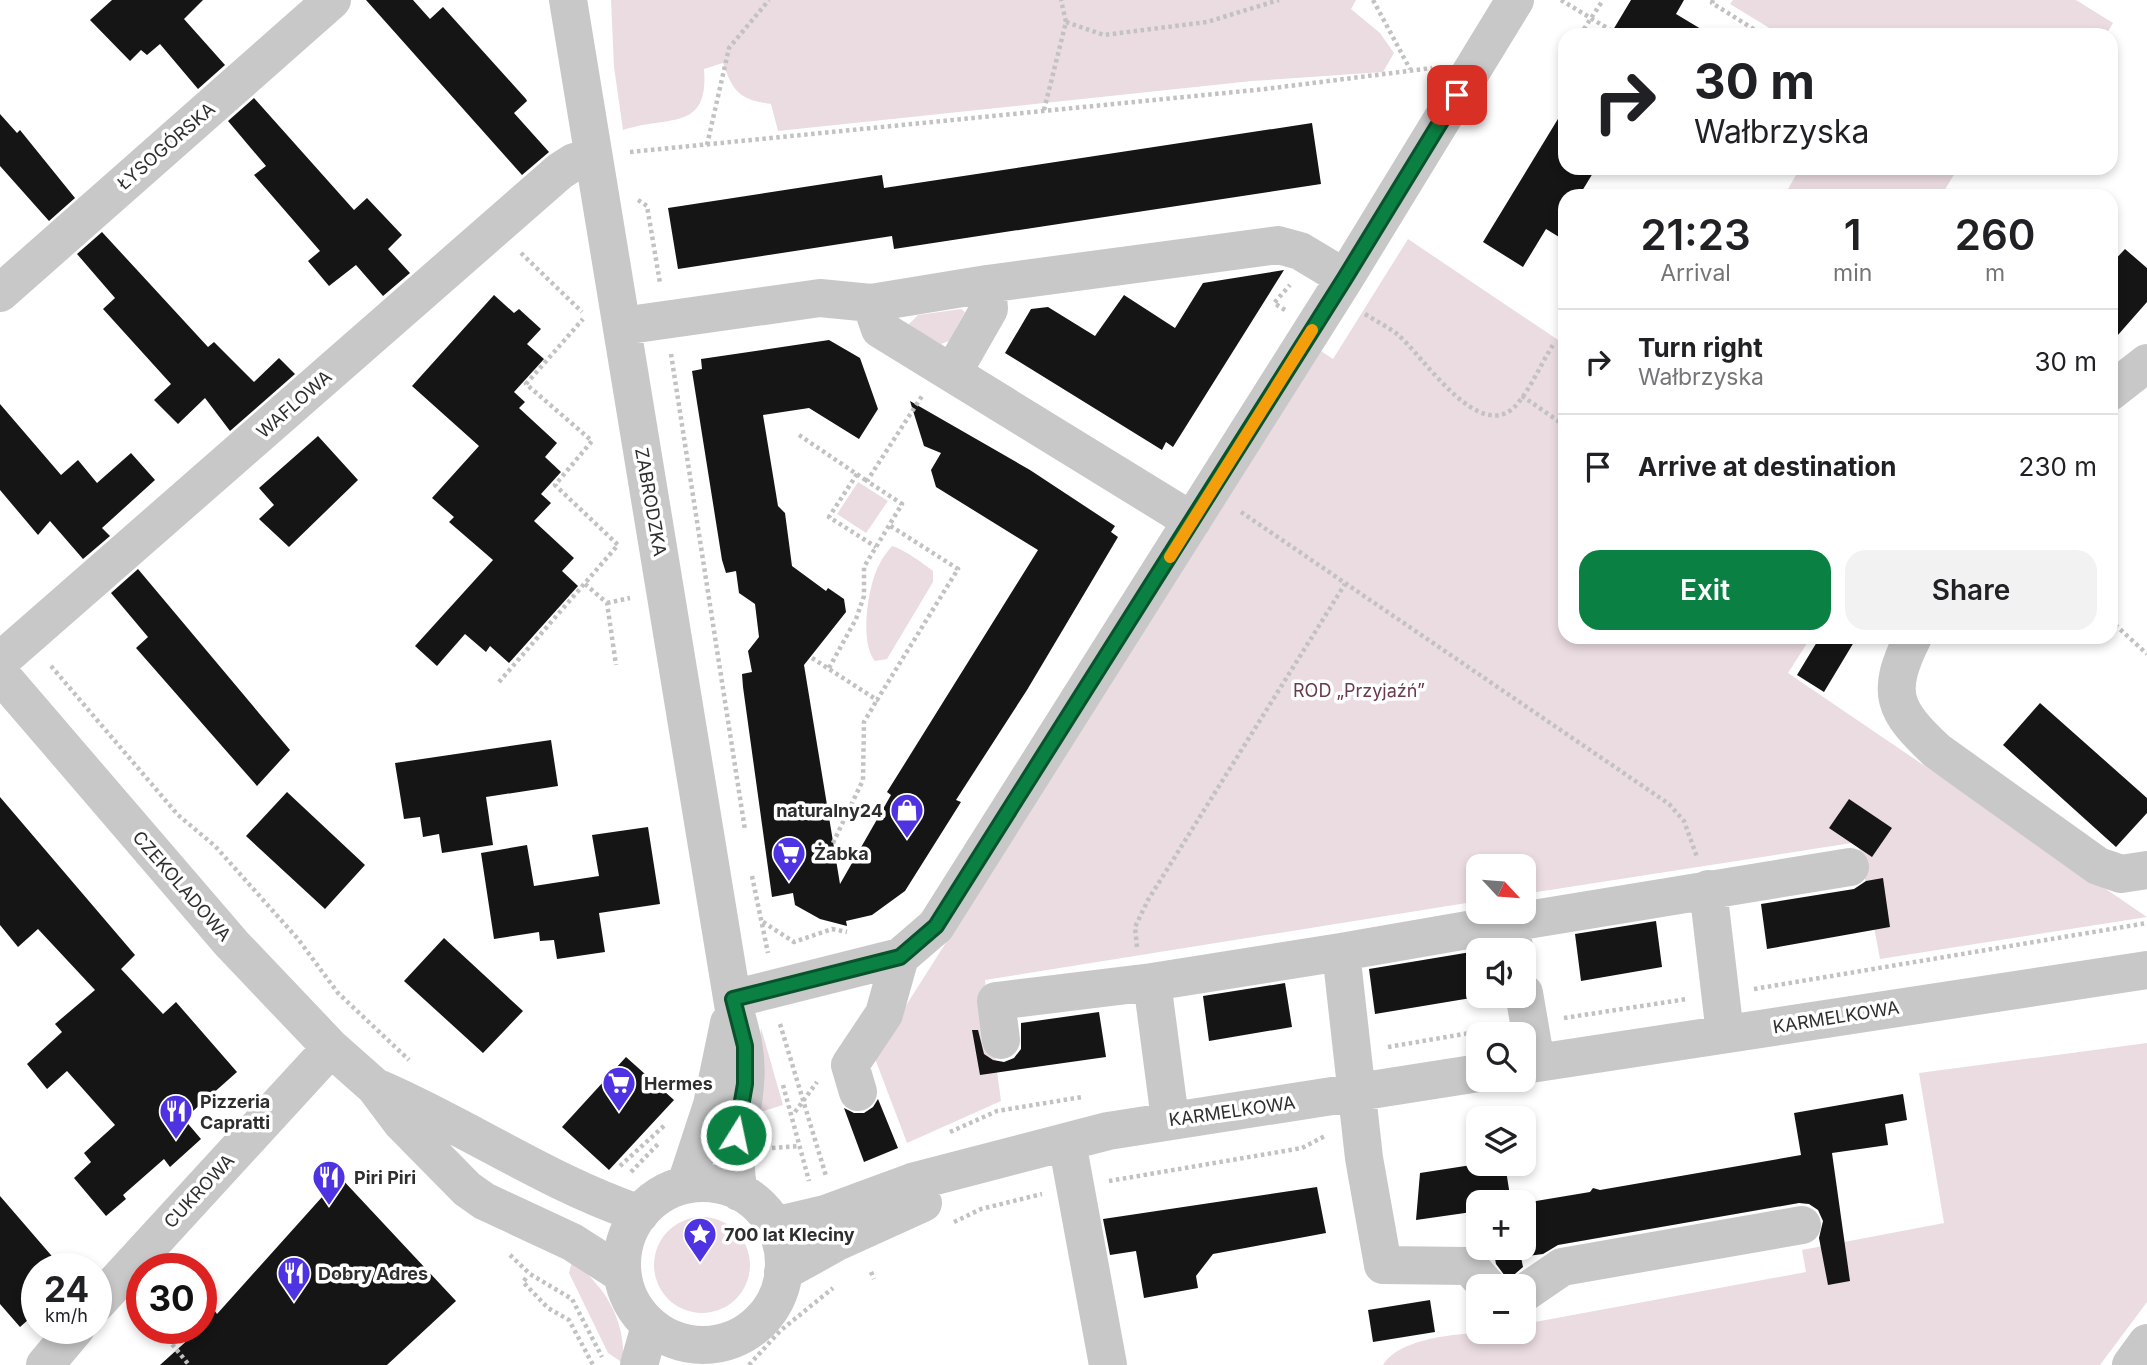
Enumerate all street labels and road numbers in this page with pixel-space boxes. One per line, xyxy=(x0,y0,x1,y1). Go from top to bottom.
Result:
street label: ŁYSOGÓRSKA xyxy=(112,97,219,194)
street label: WAFLOWA xyxy=(252,366,336,442)
street label: ZABRODZKA xyxy=(631,446,671,558)
street label: CZEKOLADOWA xyxy=(128,827,236,945)
street label: KARMELKOWA xyxy=(1771,997,1901,1037)
street label: KARMELKOWA xyxy=(1167,1092,1297,1130)
street label: CUKROWA xyxy=(160,1150,238,1232)

